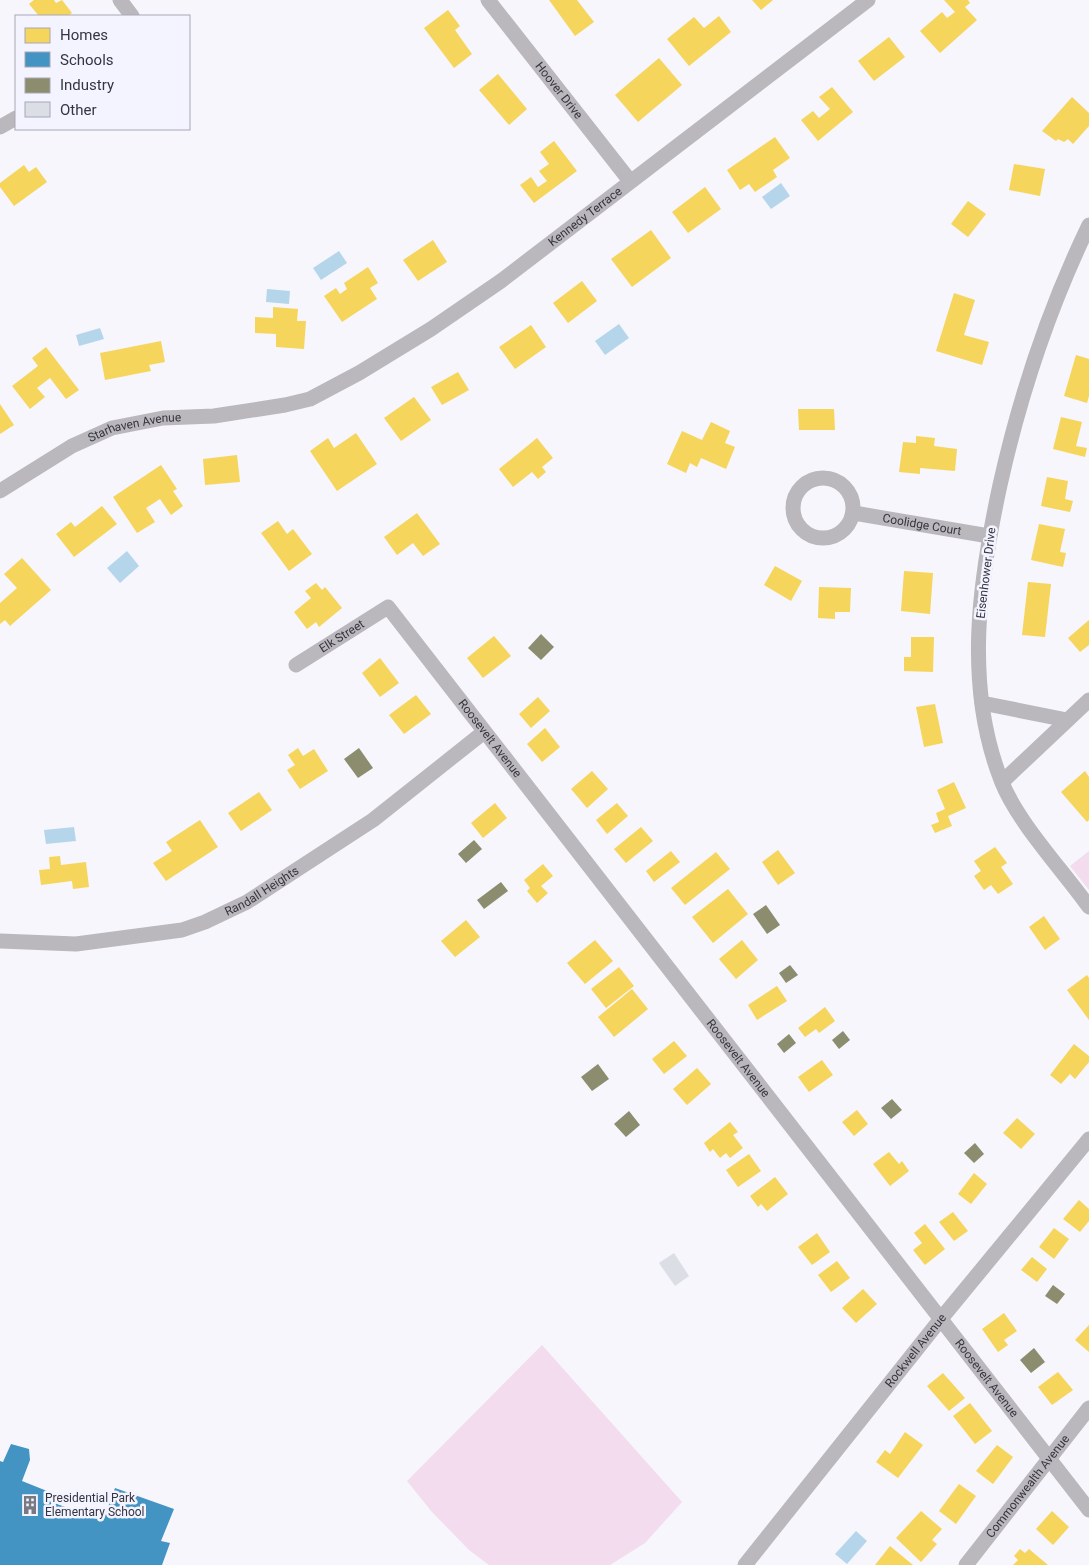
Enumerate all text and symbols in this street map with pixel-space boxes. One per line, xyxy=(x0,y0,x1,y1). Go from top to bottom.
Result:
legend xyxy=(15,15,190,130)
text: Homes xyxy=(60,26,108,44)
text: Schools xyxy=(60,51,114,69)
street label: Hoover Drive xyxy=(532,59,586,122)
text: Industry xyxy=(60,76,114,94)
text: Other xyxy=(60,101,97,119)
street label: Kennedy Terrace xyxy=(546,184,625,249)
street label: Starhaven Avenue xyxy=(86,410,181,445)
street label: Coolidge Court xyxy=(882,511,963,538)
street label: Eisenhower Drive xyxy=(973,527,999,619)
street label: Elk Street xyxy=(317,617,367,656)
street label: Roosevelt Avenue xyxy=(455,697,525,780)
street label: Randall Heights xyxy=(222,863,301,919)
street label: Roosevelt Avenue xyxy=(704,1016,773,1100)
street label: Rockwell Avenue xyxy=(882,1311,949,1390)
street label: Roosevelt Avenue xyxy=(952,1336,1021,1420)
street label: Commonwealth Avenue xyxy=(983,1432,1072,1541)
place label: Presidential Park Elementary School xyxy=(45,1491,145,1519)
building icon: Presidential Park Elementary School xyxy=(19,1494,41,1516)

